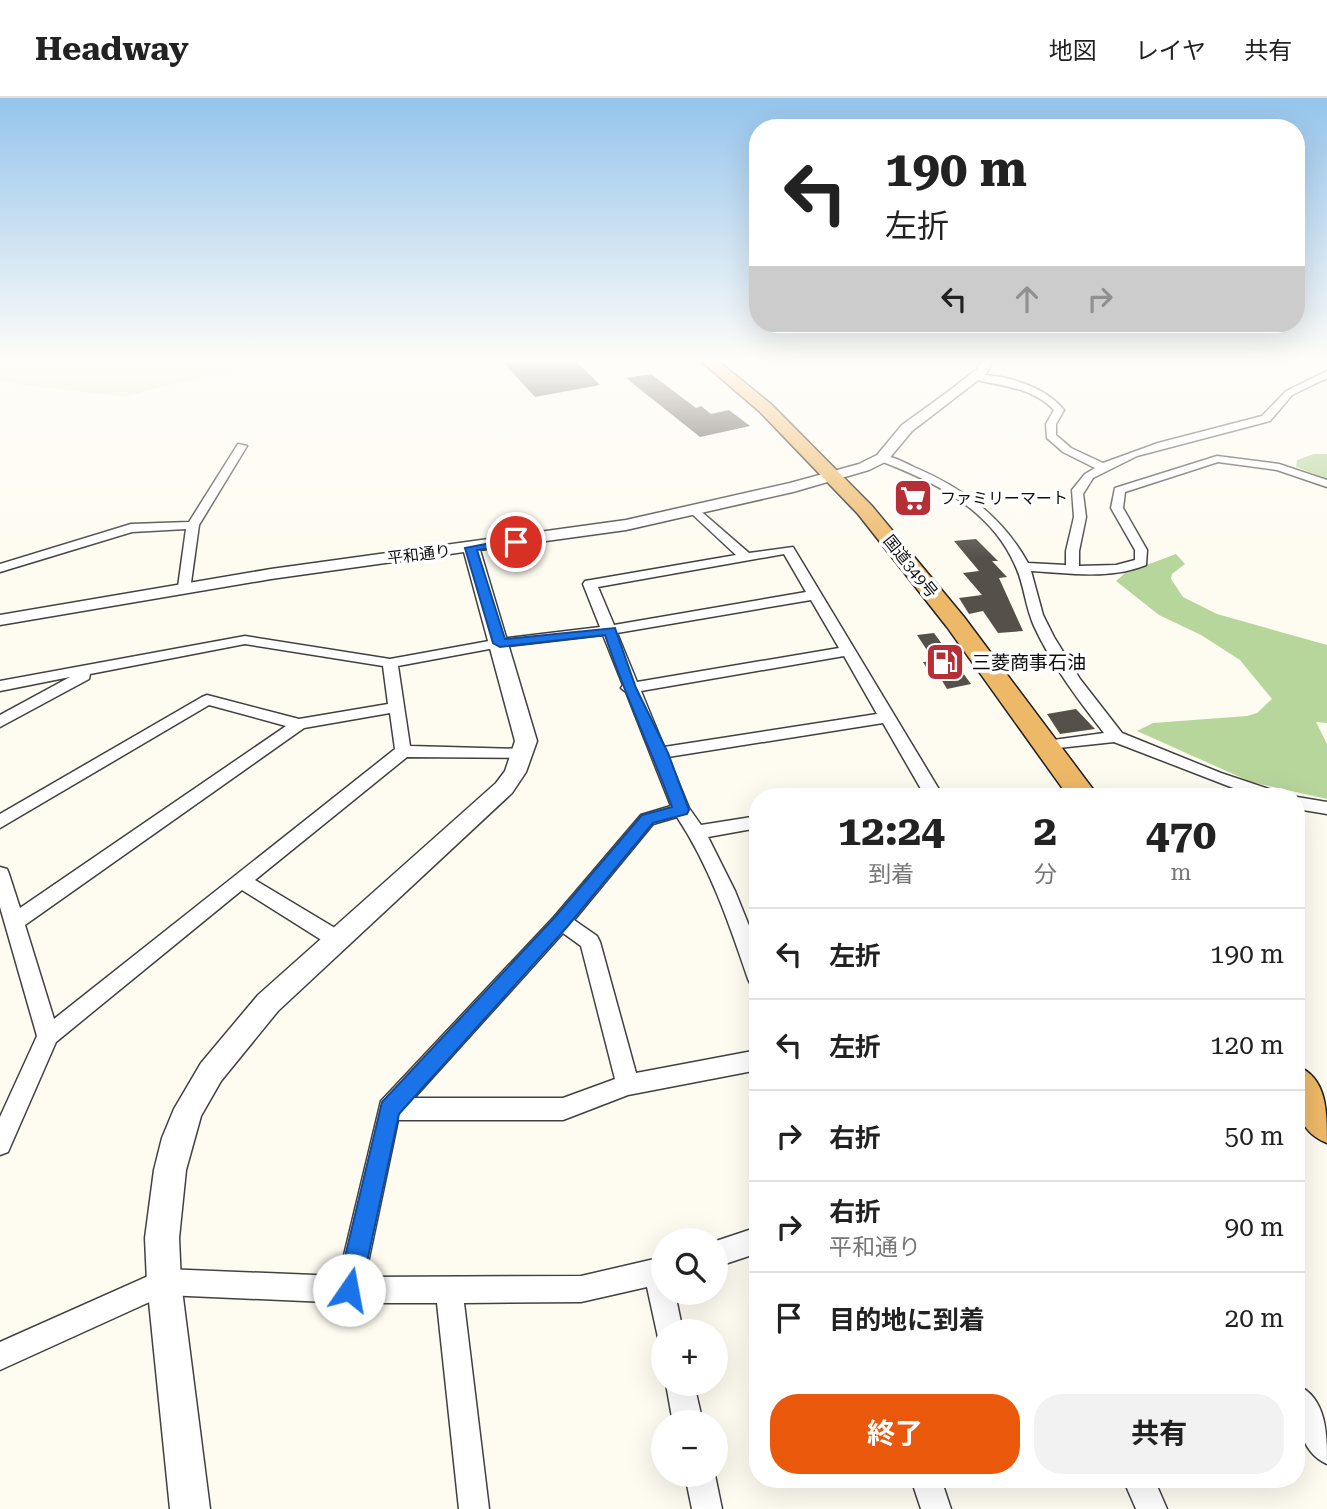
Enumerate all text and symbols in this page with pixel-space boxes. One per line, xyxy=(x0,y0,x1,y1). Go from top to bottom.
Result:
text: Headway xyxy=(35,29,189,68)
text: 地図 xyxy=(1049,37,1097,65)
text: レイヤ xyxy=(1135,37,1206,65)
text: 共有 xyxy=(1244,37,1292,65)
text: 190 m xyxy=(885,141,1027,198)
icon: left xyxy=(770,147,861,238)
text: 左折 xyxy=(885,207,949,245)
icon: left xyxy=(935,280,973,318)
icon: ahead xyxy=(1008,280,1046,318)
icon: right xyxy=(1081,280,1119,318)
supermarket icon: ファミリーマート xyxy=(892,477,934,519)
place label: ファミリーマート xyxy=(940,489,1068,508)
pin xyxy=(486,512,546,572)
icon: arrive xyxy=(497,523,535,561)
street label: 国道349号 xyxy=(880,531,942,601)
street label: 平和通り xyxy=(386,541,452,568)
fuel station icon: 三菱商事石油 xyxy=(924,641,966,683)
place label: 三菱商事石油 xyxy=(972,651,1086,674)
text: 12:24 xyxy=(838,806,945,855)
text: 2 xyxy=(1034,806,1057,855)
text: 470 xyxy=(1146,810,1216,859)
text: m xyxy=(1171,859,1192,886)
text: 到着 xyxy=(868,861,914,888)
text: 分 xyxy=(1034,861,1057,888)
icon: left xyxy=(770,935,808,973)
text: 190 m xyxy=(1210,939,1284,969)
text: 左折 xyxy=(829,941,881,971)
icon: left xyxy=(770,1026,808,1064)
text: 120 m xyxy=(1210,1030,1284,1060)
text: 左折 xyxy=(829,1032,881,1062)
icon: right xyxy=(770,1117,808,1155)
text: 50 m xyxy=(1225,1121,1284,1151)
text: 右折 xyxy=(829,1123,881,1153)
text: 右折 xyxy=(829,1197,881,1227)
icon: right xyxy=(770,1208,808,1246)
text: 90 m xyxy=(1225,1212,1284,1242)
map controls xyxy=(651,1228,728,1487)
button: search xyxy=(651,1228,728,1305)
text: 平和通り xyxy=(829,1234,921,1261)
position arrow xyxy=(312,1253,386,1327)
icon: arrive xyxy=(770,1299,808,1337)
text: 20 m xyxy=(1225,1303,1284,1333)
text: 目的地に到着 xyxy=(829,1305,985,1335)
button: + xyxy=(651,1319,728,1396)
button: 終了 xyxy=(770,1394,1020,1474)
button: 共有 xyxy=(1034,1394,1284,1474)
button: − xyxy=(651,1410,728,1487)

